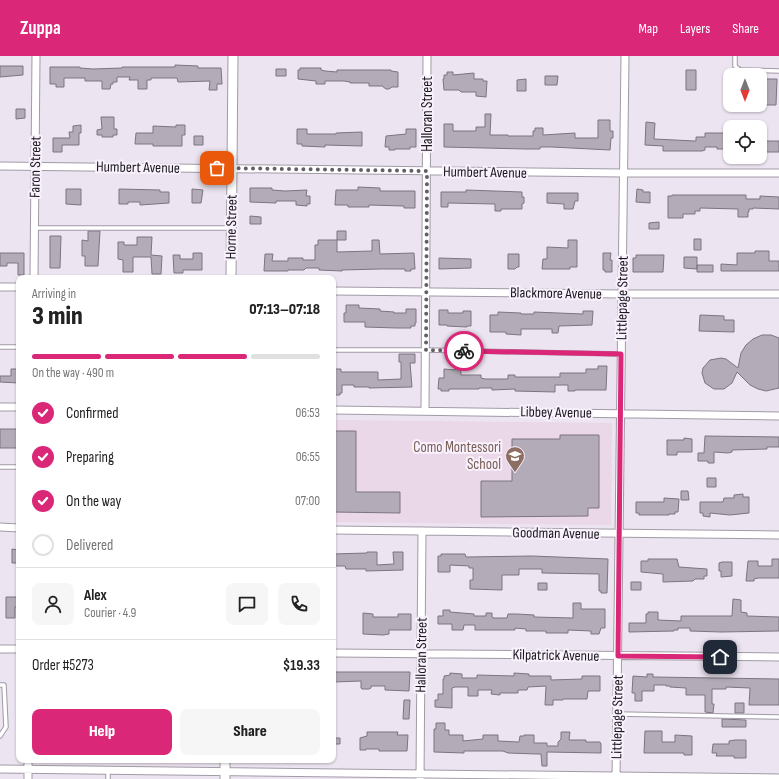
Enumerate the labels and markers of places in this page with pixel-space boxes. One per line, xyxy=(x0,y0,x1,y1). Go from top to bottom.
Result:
pin xyxy=(200,151,234,185)
place label: Como Montessori School xyxy=(413,438,501,474)
school or university icon: Como Montessori School xyxy=(504,445,526,473)
pin xyxy=(703,640,737,674)

